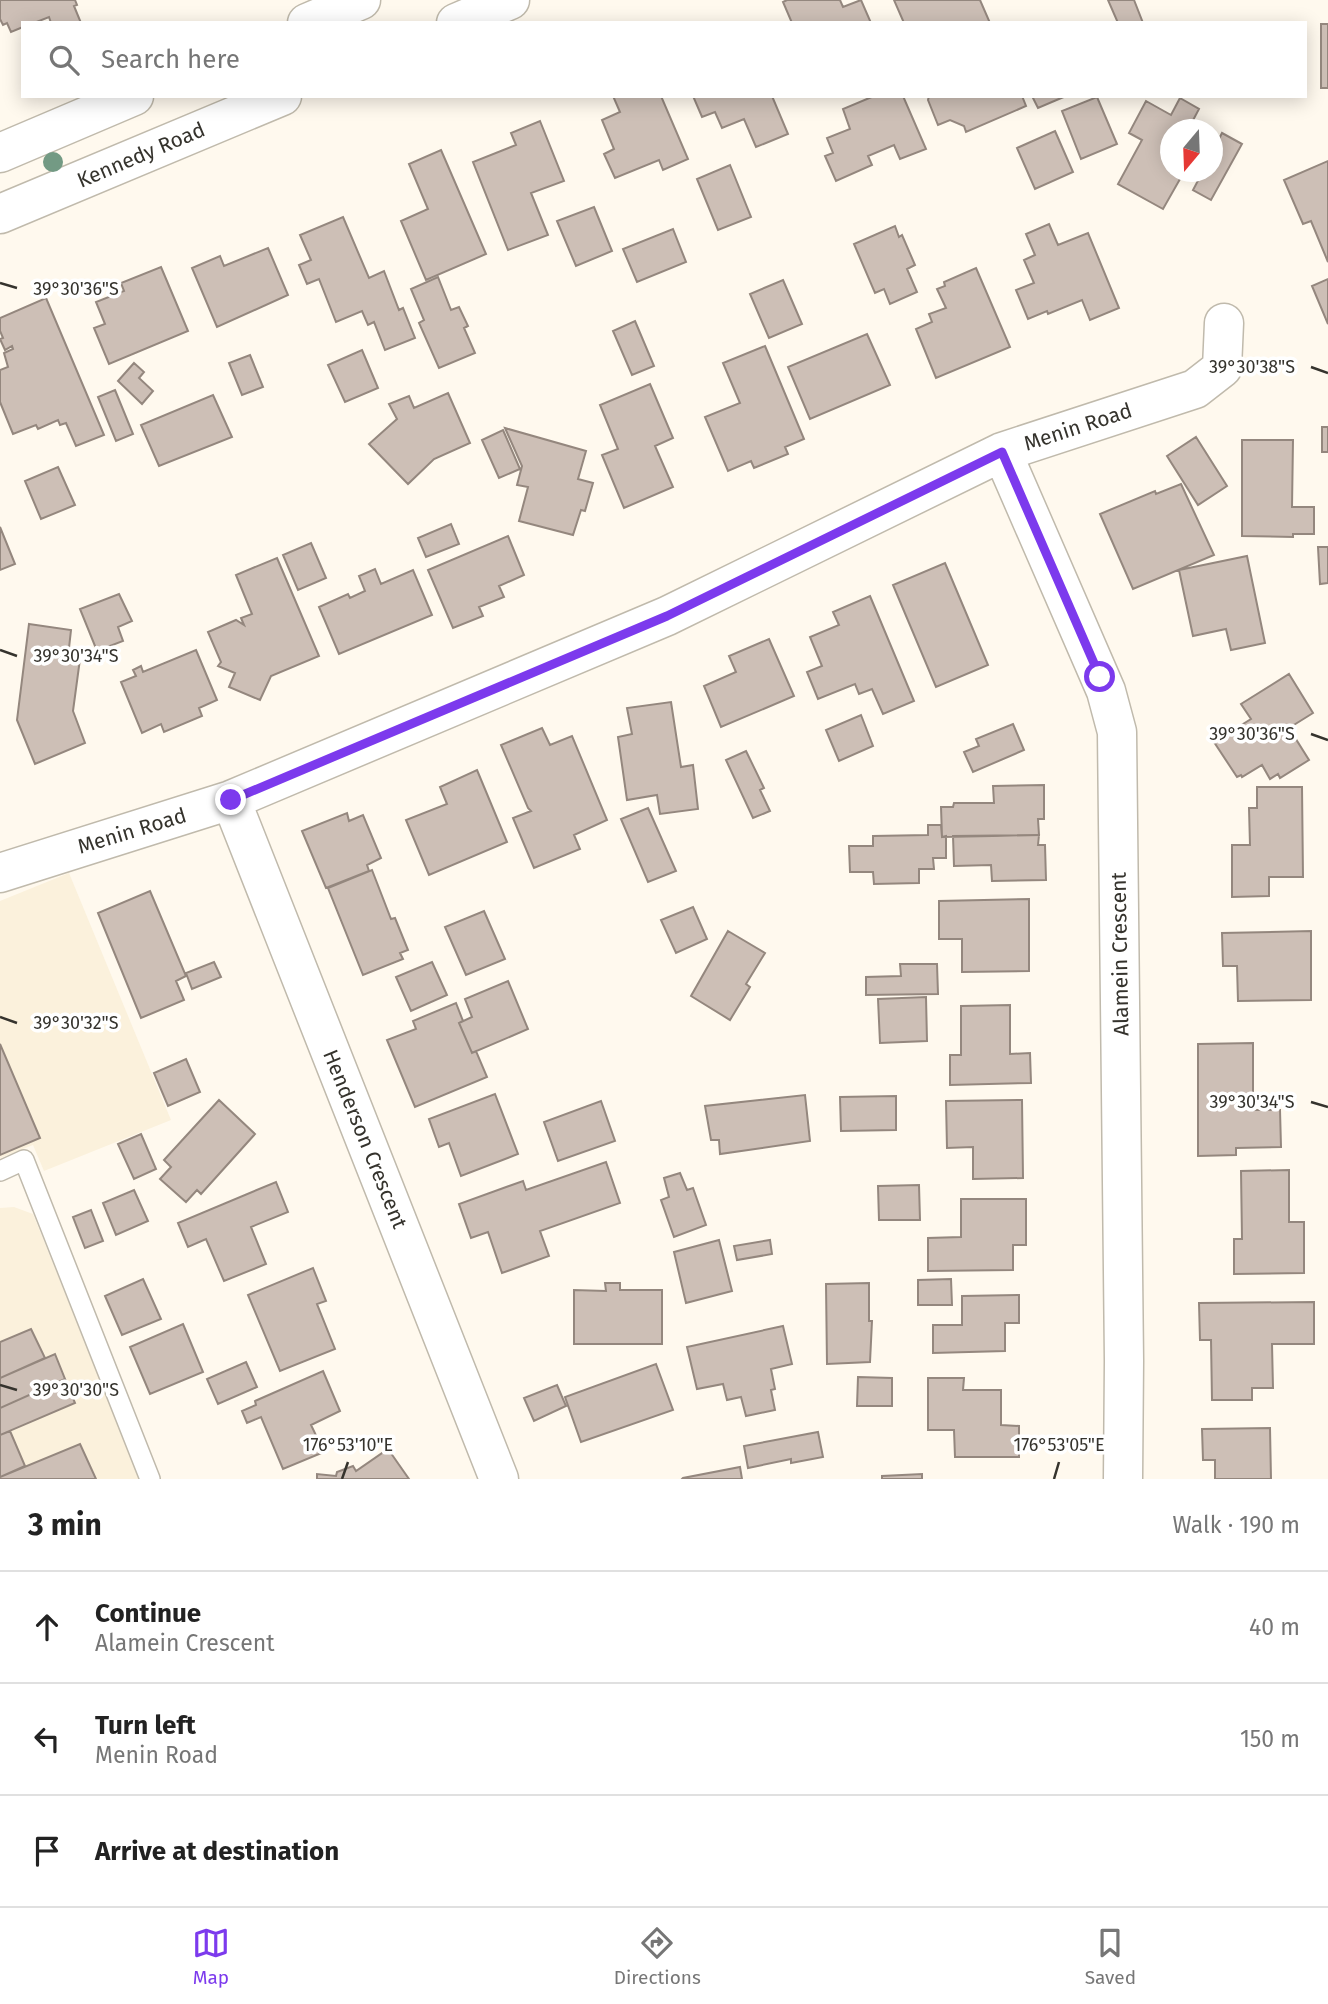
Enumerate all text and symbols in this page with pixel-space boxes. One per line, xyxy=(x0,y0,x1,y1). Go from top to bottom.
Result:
search box xyxy=(21,21,1307,98)
icon: search xyxy=(45,41,83,79)
text: Search here xyxy=(101,44,240,75)
street label: Kennedy Road xyxy=(73,116,209,194)
north arrow xyxy=(1160,119,1223,182)
text: 39°30'36"S xyxy=(33,278,119,300)
text: 39°30'38"S xyxy=(1209,356,1295,378)
street label: Menin Road xyxy=(1021,397,1135,457)
text: 39°30'34"S xyxy=(34,645,119,667)
route start xyxy=(1084,661,1115,692)
text: 39°30'36"S xyxy=(1209,723,1295,745)
route end xyxy=(215,784,246,815)
street label: Menin Road xyxy=(74,802,190,860)
street label: Alamein Crescent xyxy=(1106,871,1134,1036)
text: 39°30'32"S xyxy=(33,1012,119,1034)
street label: Henderson Crescent xyxy=(317,1046,413,1233)
text: 39°30'34"S xyxy=(1210,1091,1295,1113)
text: 39°30'30"S xyxy=(33,1379,119,1401)
text: 176°53'10"E xyxy=(303,1434,393,1456)
text: 176°53'05"E xyxy=(1013,1434,1105,1456)
text: 3 min xyxy=(28,1507,102,1543)
text: Walk · 190 m xyxy=(1173,1511,1300,1539)
text: Continue xyxy=(95,1598,201,1629)
icon: ahead xyxy=(28,1608,66,1646)
text: 40 m xyxy=(1249,1613,1300,1641)
text: Alamein Crescent xyxy=(95,1629,274,1657)
text: Turn left xyxy=(95,1710,196,1741)
icon: left xyxy=(28,1720,66,1758)
text: 150 m xyxy=(1240,1725,1300,1753)
text: Menin Road xyxy=(95,1741,218,1769)
icon: arrive xyxy=(28,1832,66,1870)
text: Arrive at destination xyxy=(95,1836,339,1867)
tab: Map xyxy=(192,1924,230,1989)
tab: Directions xyxy=(614,1924,701,1989)
tab: Saved xyxy=(1085,1924,1136,1989)

